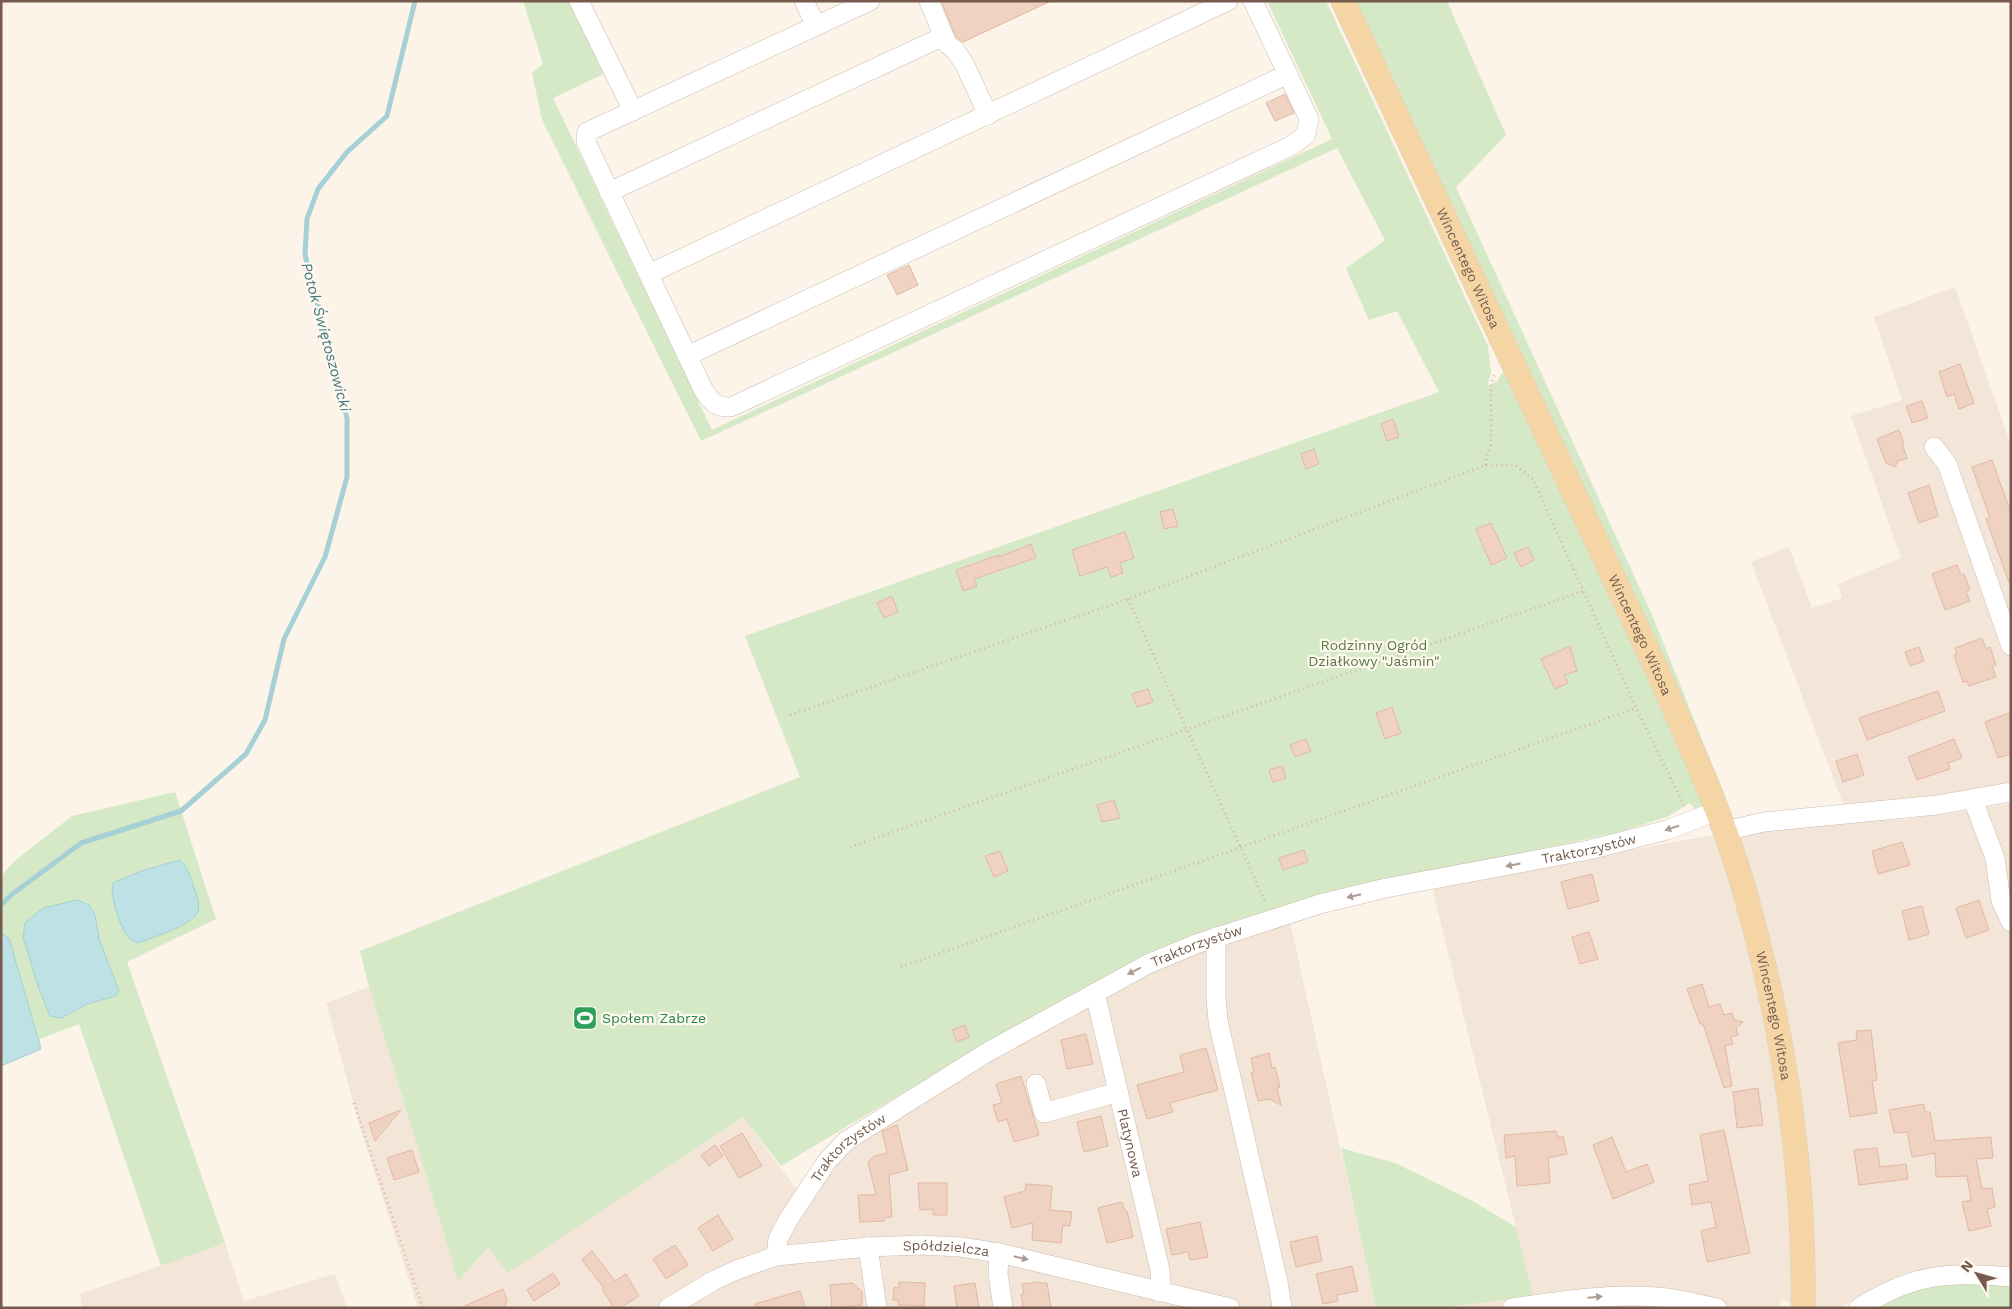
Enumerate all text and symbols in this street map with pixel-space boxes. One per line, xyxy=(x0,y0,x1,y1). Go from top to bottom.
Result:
street label: Wincentego Witosa xyxy=(1433,205,1504,331)
water label: Potok Świętoszowicki xyxy=(297,260,356,415)
street label: Wincentego Witosa xyxy=(1605,572,1675,698)
park label: Rodzinny Ogród Działkowy "Jaśmin" xyxy=(1308,637,1440,669)
one-way arrow xyxy=(1664,825,1679,833)
street label: Traktorzystów xyxy=(1540,830,1638,867)
one-way arrow xyxy=(1505,861,1521,869)
one-way arrow xyxy=(1346,892,1361,900)
street label: Traktorzystów xyxy=(1148,921,1245,970)
street label: Wincentego Witosa xyxy=(1753,949,1794,1081)
one-way arrow xyxy=(1127,967,1142,975)
sports icon: Społem Zabrze xyxy=(572,1005,598,1031)
place label: Społem Zabrze xyxy=(602,1010,706,1026)
street label: Platynowa xyxy=(1114,1107,1146,1179)
street label: Traktorzystów xyxy=(807,1110,889,1185)
street label: Spółdzielcza xyxy=(902,1237,991,1259)
north arrow xyxy=(1952,1249,2002,1299)
one-way arrow xyxy=(1013,1254,1028,1262)
text: N xyxy=(1957,1257,1976,1275)
one-way arrow xyxy=(1588,1293,1604,1301)

